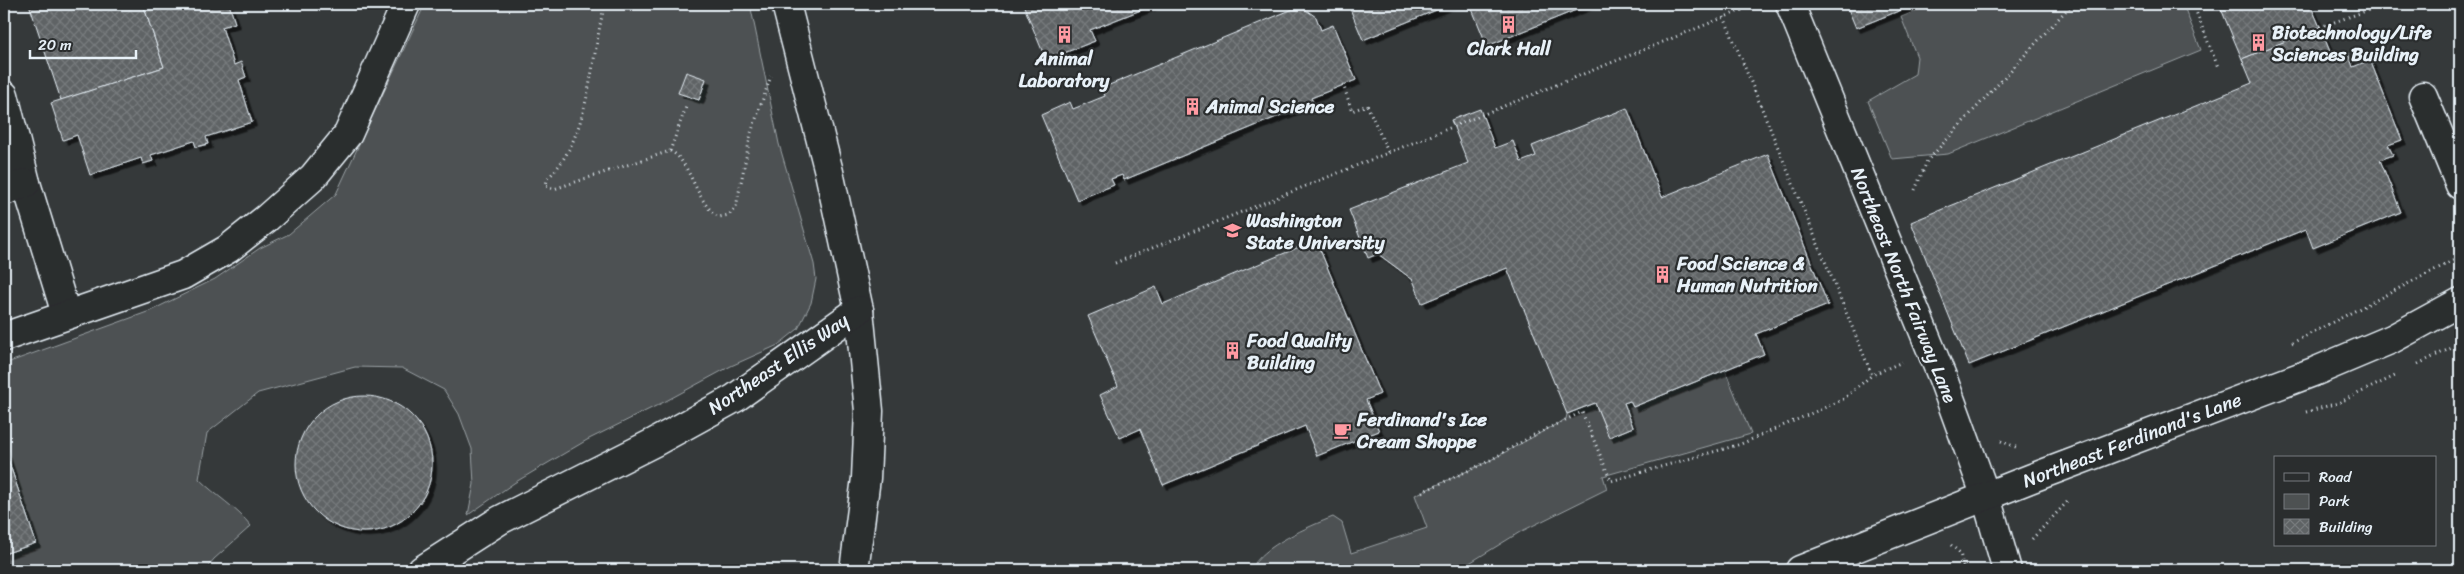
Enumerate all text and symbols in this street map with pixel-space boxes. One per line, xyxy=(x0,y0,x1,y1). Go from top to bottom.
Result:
building icon: Clark Hall xyxy=(1499,15,1519,35)
place label: Biotechnology/Life Sciences Building xyxy=(2271,16,2432,71)
building icon: Animal Laboratory xyxy=(1054,25,1074,45)
scale bar xyxy=(30,28,136,60)
text: 20 m xyxy=(38,32,72,58)
place label: Clark Hall xyxy=(1466,32,1552,65)
building icon: Biotechnology/Life Sciences Building xyxy=(2248,33,2268,53)
place label: Animal Laboratory xyxy=(1019,42,1110,97)
place label: Animal Science xyxy=(1205,90,1335,123)
building icon: Animal Science xyxy=(1182,96,1202,116)
street label: Northeast North Fairway Lane xyxy=(1841,162,1967,408)
place label: Washington State University xyxy=(1245,204,1386,259)
school or university icon: Washington State University xyxy=(1222,221,1242,241)
place label: Food Science & Human Nutrition xyxy=(1676,247,1818,302)
building icon: Food Science & Human Nutrition xyxy=(1653,264,1673,284)
street label: Northeast Ellis Way xyxy=(701,304,856,424)
place label: Food Quality Building xyxy=(1246,324,1353,379)
building icon: Food Quality Building xyxy=(1223,341,1243,361)
street label: Northeast Ferdinand's Lane xyxy=(2017,383,2247,497)
place label: Ferdinand's Ice Cream Shoppe xyxy=(1356,403,1487,458)
cafe icon: Ferdinand's Ice Cream Shoppe xyxy=(1333,420,1353,440)
legend xyxy=(2274,456,2436,546)
text: Road xyxy=(2319,464,2352,490)
text: Park xyxy=(2319,488,2350,514)
text: Building xyxy=(2319,514,2373,540)

